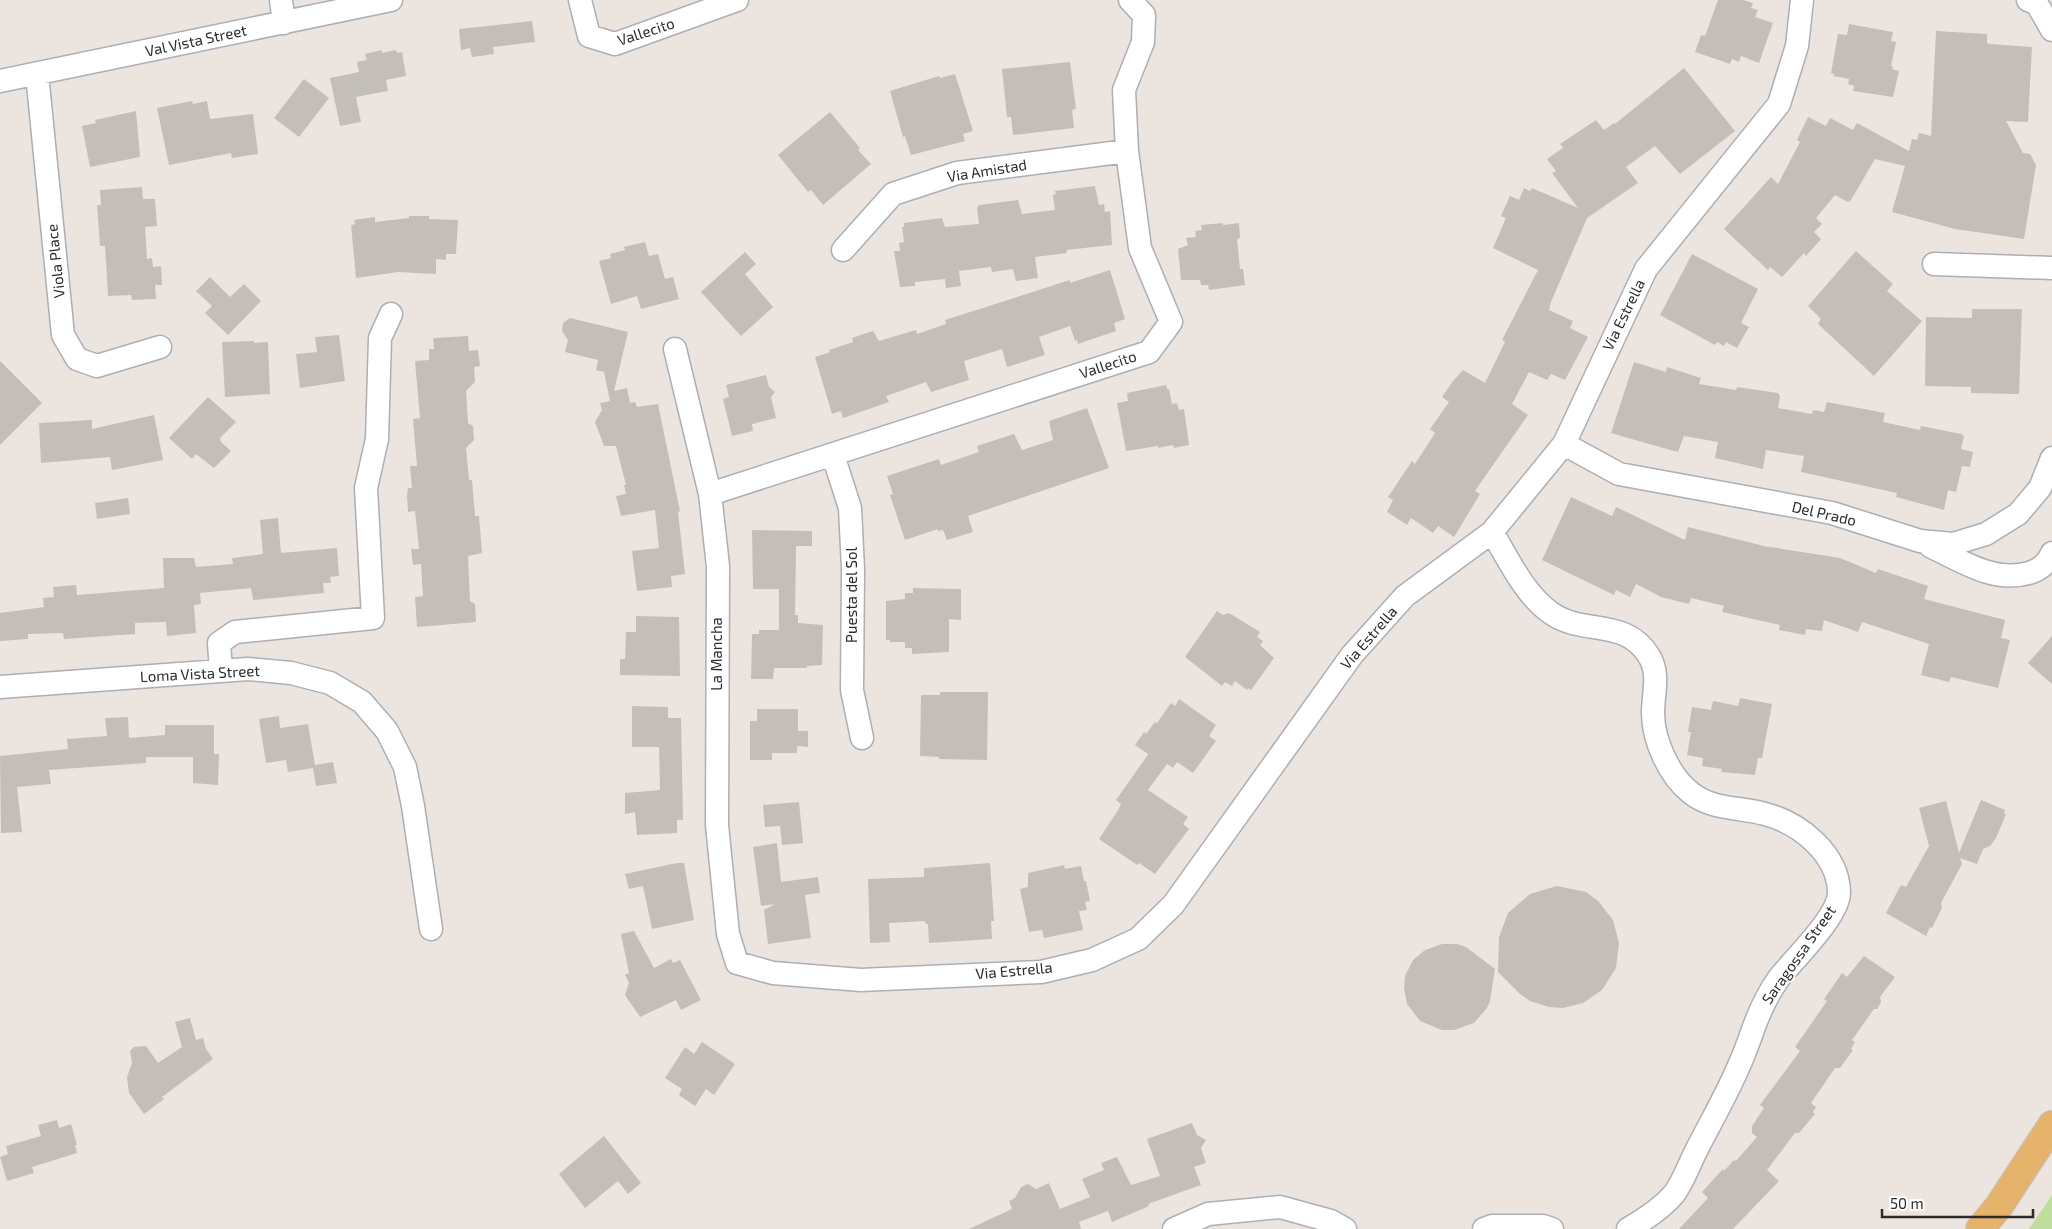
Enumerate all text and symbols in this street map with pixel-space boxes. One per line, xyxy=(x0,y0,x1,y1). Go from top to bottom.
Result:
street label: Vallecito xyxy=(615,13,677,49)
street label: Val Vista Street xyxy=(143,20,249,60)
street label: Via Amistad xyxy=(946,155,1028,185)
street label: Viola Place xyxy=(42,223,68,299)
street label: Via Estrella xyxy=(1598,276,1648,353)
street label: Vallecito xyxy=(1077,346,1139,382)
street label: Del Prado xyxy=(1790,497,1858,529)
street label: Puesta del Sol xyxy=(842,547,860,643)
street label: Via Estrella xyxy=(1336,602,1400,672)
street label: La Mancha xyxy=(707,617,725,691)
street label: Loma Vista Street xyxy=(140,661,261,685)
street label: Saragossa Street xyxy=(1757,901,1839,1007)
street label: Via Estrella xyxy=(975,958,1053,982)
scale bar xyxy=(1882,1186,2033,1218)
text: 50 m xyxy=(1890,1194,1924,1212)

